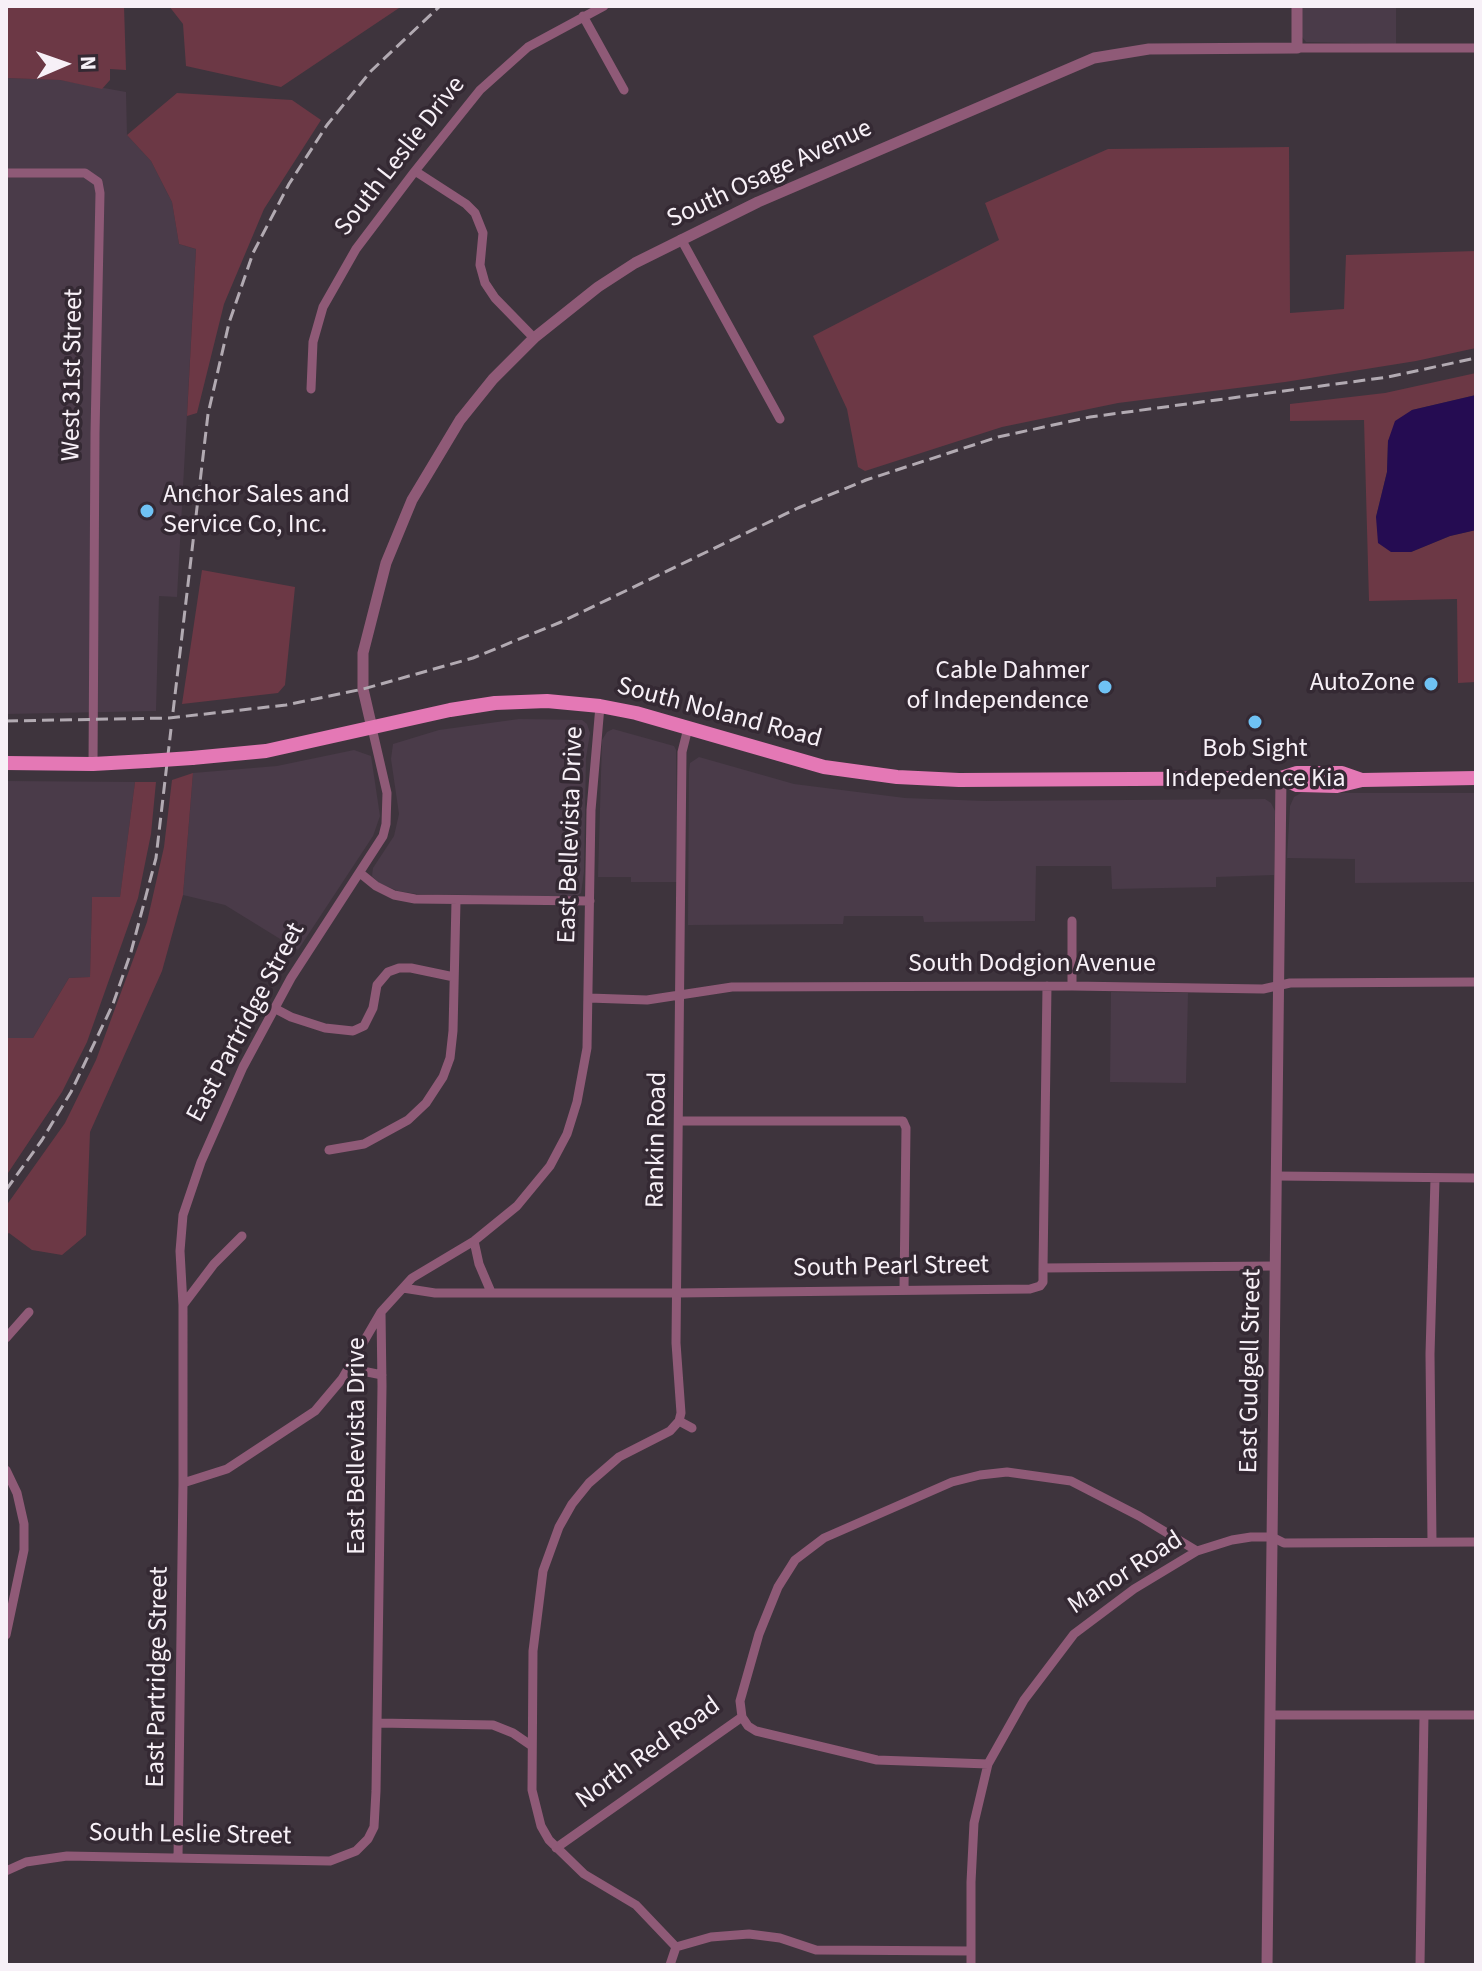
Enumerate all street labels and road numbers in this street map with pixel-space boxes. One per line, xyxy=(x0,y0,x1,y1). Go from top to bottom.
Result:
street label: South Leslie Drive xyxy=(329,71,473,243)
street label: South Osage Avenue xyxy=(663,114,877,236)
street label: West 31st Street xyxy=(57,288,91,462)
street label: South Noland Road xyxy=(613,672,825,756)
street label: East Bellevista Drive xyxy=(553,726,591,944)
street label: East Partridge Street xyxy=(181,918,313,1128)
street label: South Dodgion Avenue xyxy=(908,949,1156,981)
street label: Rankin Road xyxy=(641,1071,675,1209)
street label: South Pearl Street xyxy=(793,1251,989,1285)
street label: East Gudgell Street xyxy=(1235,1268,1269,1474)
street label: East Bellevista Drive xyxy=(342,1337,374,1555)
street label: Manor Road xyxy=(1063,1525,1189,1623)
street label: East Partridge Street xyxy=(141,1566,177,1788)
street label: North Red Road xyxy=(571,1691,727,1817)
street label: South Leslie Street xyxy=(88,1819,292,1853)

